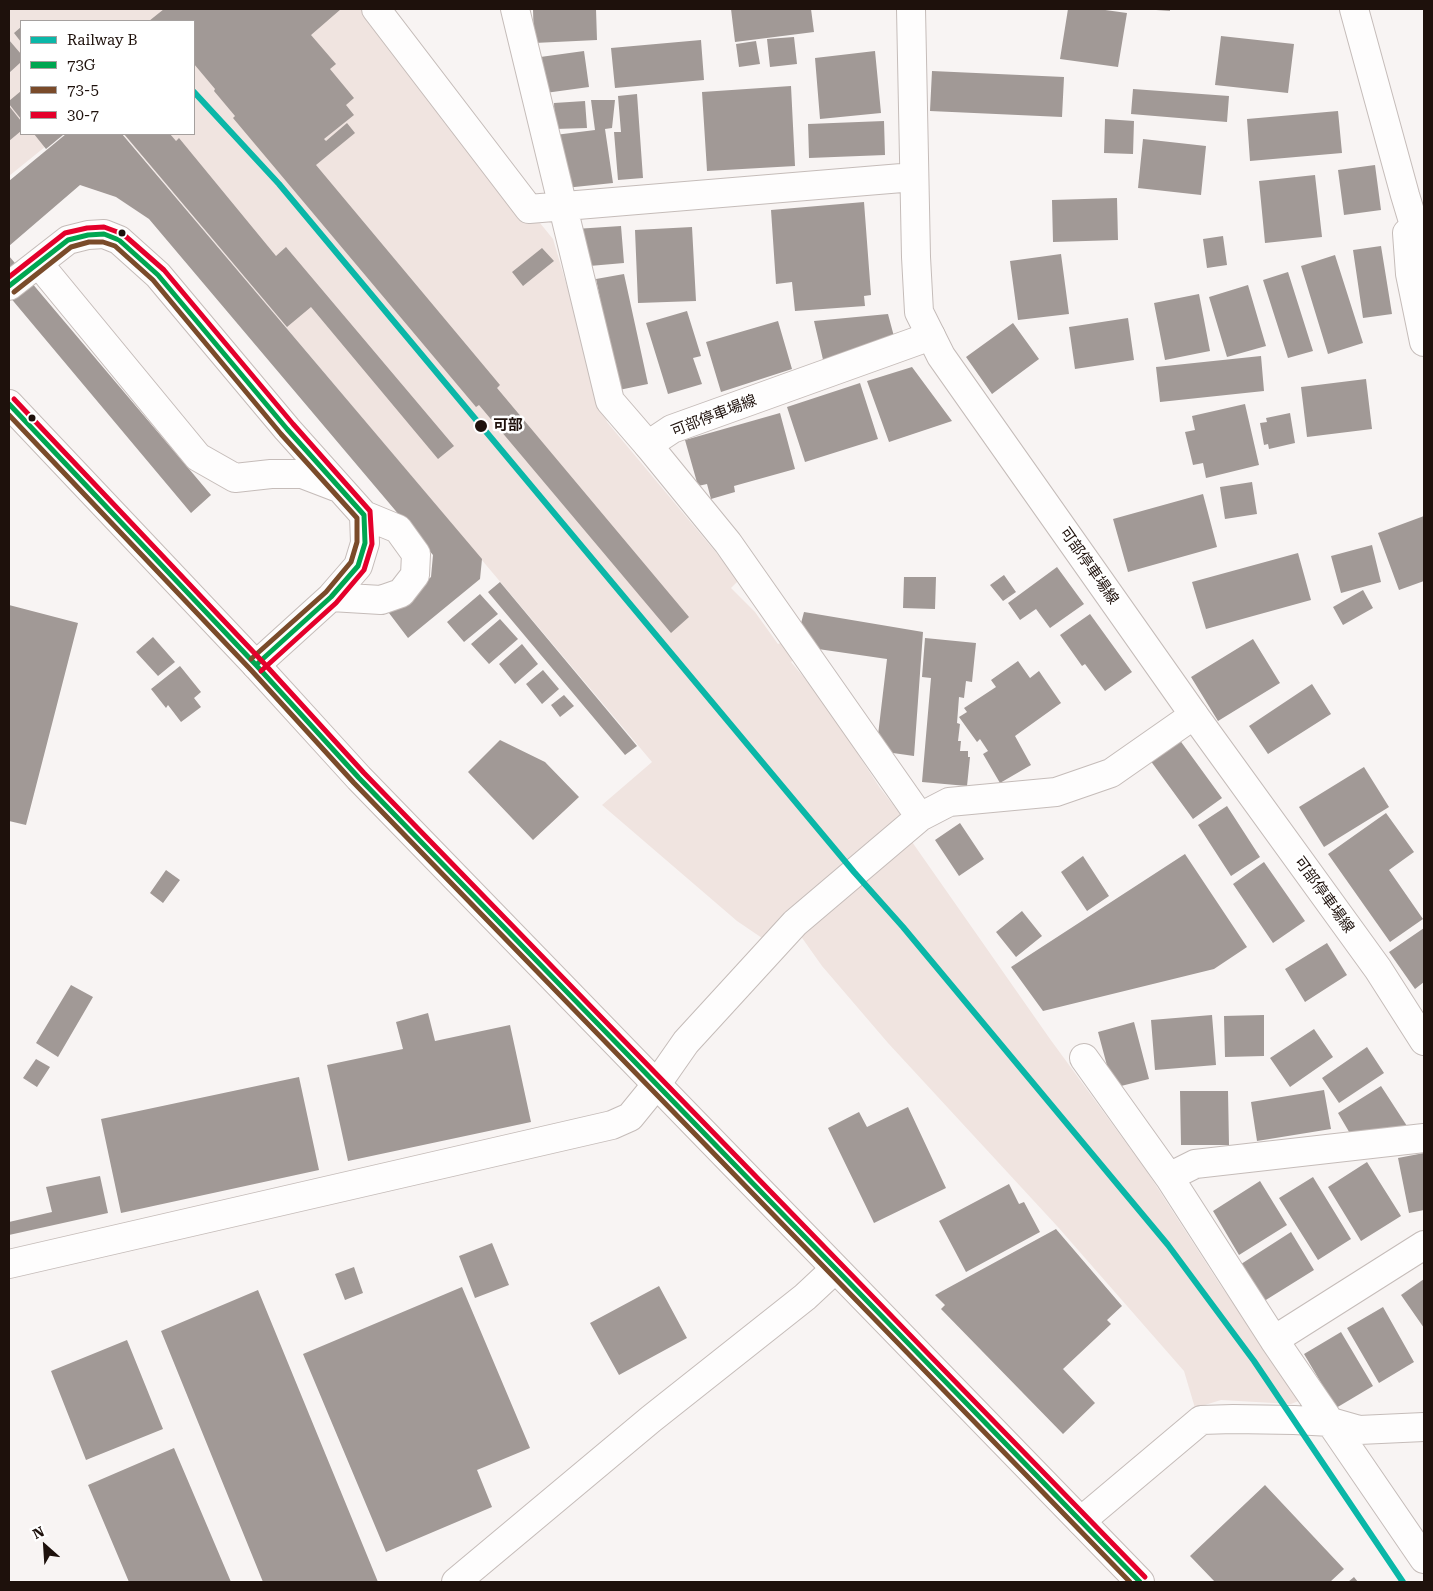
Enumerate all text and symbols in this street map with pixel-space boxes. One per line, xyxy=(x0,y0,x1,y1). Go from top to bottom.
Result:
legend xyxy=(20,20,195,135)
text: Railway B xyxy=(67,31,137,49)
text: 73G xyxy=(67,56,95,74)
text: 73-5 xyxy=(67,81,99,99)
text: 30-7 xyxy=(67,106,99,124)
unlabelled marker xyxy=(117,228,127,238)
street label: 可部停車場線 xyxy=(669,391,759,441)
unlabelled marker xyxy=(27,413,37,423)
place label: 可部 xyxy=(493,417,523,435)
marker: 可部 xyxy=(473,418,489,434)
street label: 可部停車場線 xyxy=(1056,524,1122,608)
street label: 可部停車場線 xyxy=(1290,853,1358,937)
north arrow xyxy=(20,1521,70,1571)
text: N xyxy=(30,1523,47,1542)

